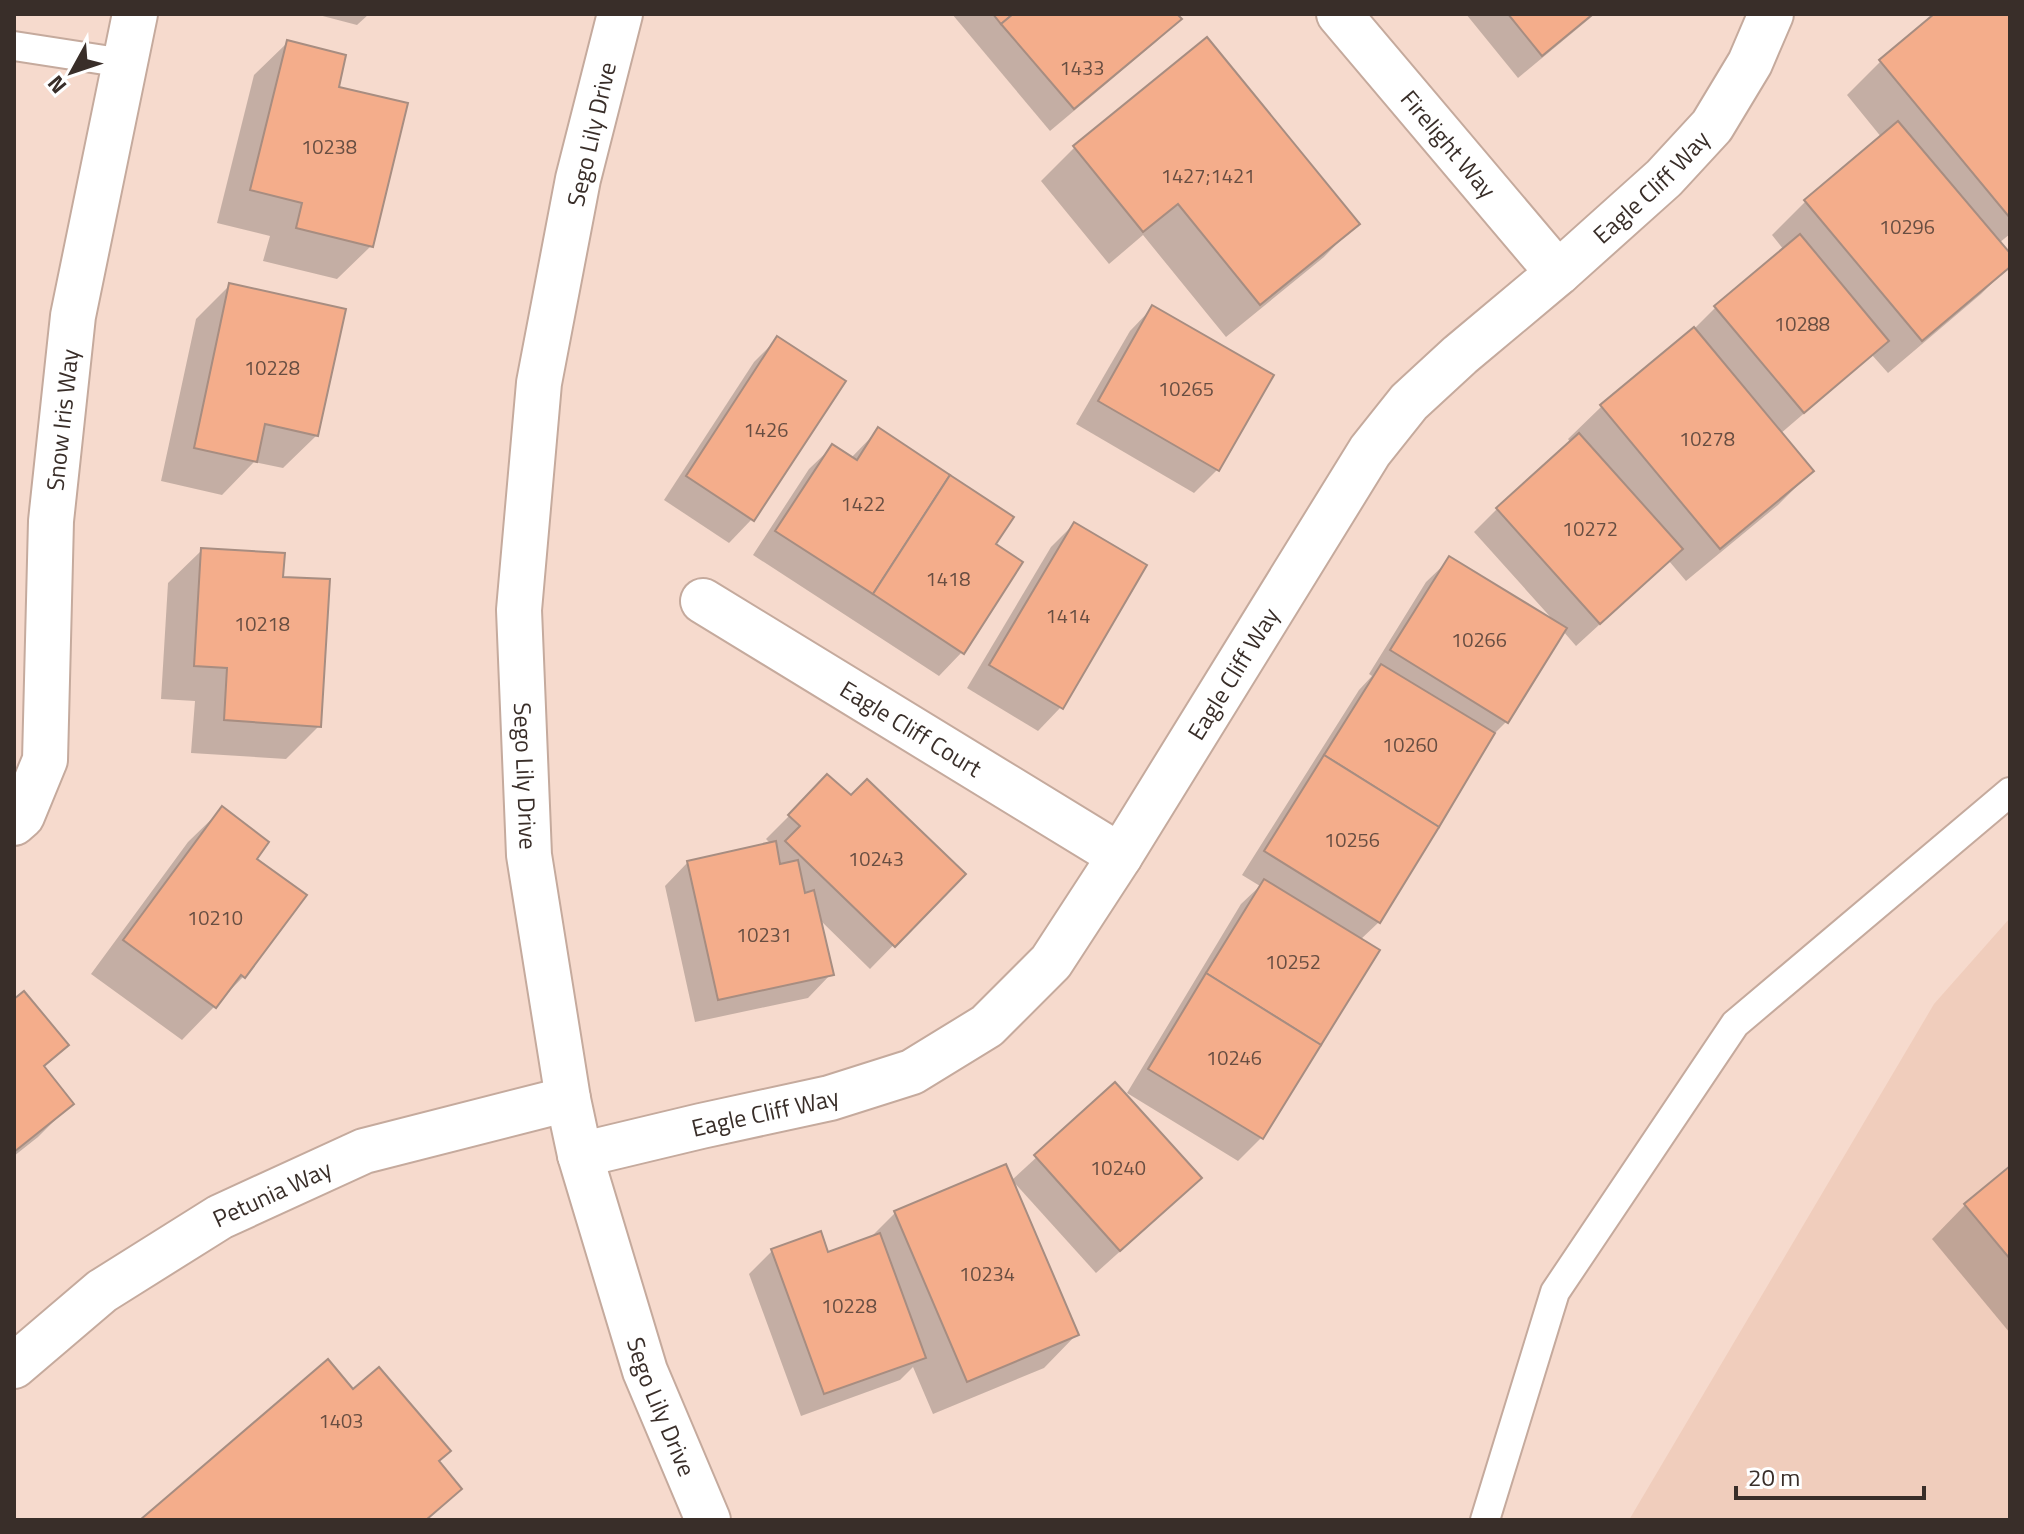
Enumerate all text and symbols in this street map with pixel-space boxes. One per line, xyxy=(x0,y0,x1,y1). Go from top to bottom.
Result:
north arrow xyxy=(32,32,112,112)
house number: 1433 xyxy=(1060,52,1104,83)
street label: Sego Lily Drive xyxy=(557,58,625,210)
text: N xyxy=(39,68,75,102)
street label: Firelight Way xyxy=(1392,82,1505,206)
street label: Eagle Cliff Way xyxy=(1585,122,1718,252)
house number: 10238 xyxy=(301,131,357,162)
house number: 1427;1421 xyxy=(1161,160,1255,191)
house number: 10296 xyxy=(1879,211,1935,242)
house number: 10288 xyxy=(1774,308,1830,339)
street label: Snow Iris Way xyxy=(36,347,87,493)
house number: 10228 xyxy=(244,352,300,383)
house number: 10265 xyxy=(1158,373,1214,404)
house number: 1426 xyxy=(744,414,788,445)
house number: 10278 xyxy=(1679,423,1735,454)
house number: 1422 xyxy=(841,488,885,519)
house number: 10272 xyxy=(1562,513,1618,544)
house number: 1418 xyxy=(926,563,970,594)
house number: 1414 xyxy=(1046,600,1090,631)
street label: Eagle Cliff Way xyxy=(1178,600,1288,747)
house number: 10218 xyxy=(234,608,290,639)
house number: 10266 xyxy=(1451,624,1507,655)
street label: Eagle Cliff Court xyxy=(833,671,990,786)
street label: Sego Lily Drive xyxy=(505,702,547,850)
house number: 10260 xyxy=(1382,729,1438,760)
house number: 10256 xyxy=(1324,824,1380,855)
house number: 10243 xyxy=(848,843,904,874)
house number: 10210 xyxy=(187,902,243,933)
house number: 10231 xyxy=(736,919,792,950)
house number: 10252 xyxy=(1265,946,1321,977)
house number: 10246 xyxy=(1206,1042,1262,1073)
street label: Eagle Cliff Way xyxy=(688,1078,844,1146)
street label: Petunia Way xyxy=(207,1150,338,1236)
house number: 10240 xyxy=(1090,1152,1146,1183)
house number: 10234 xyxy=(959,1258,1015,1289)
house number: 10228 xyxy=(821,1290,877,1321)
street label: Sego Lily Drive xyxy=(618,1333,705,1482)
house number: 1403 xyxy=(319,1405,363,1436)
scale bar xyxy=(1736,1450,1924,1500)
text: 20 m xyxy=(1748,1459,1800,1495)

